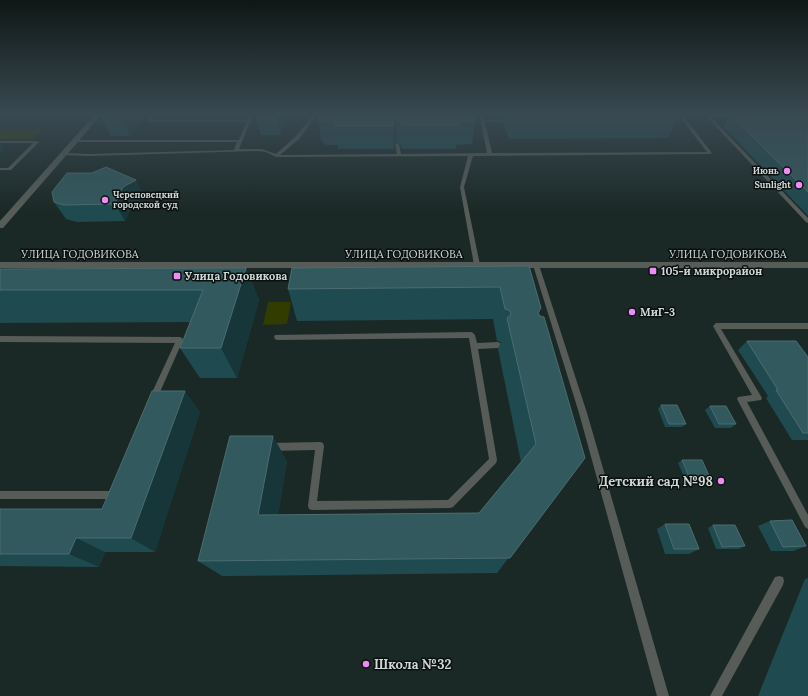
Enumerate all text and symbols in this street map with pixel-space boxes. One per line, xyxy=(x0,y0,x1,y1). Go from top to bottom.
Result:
place label: Июнь xyxy=(753,165,779,176)
marker: Июнь xyxy=(782,166,792,176)
place label: Sunlight xyxy=(754,179,791,190)
marker: Sunlight xyxy=(794,180,804,190)
place label: Череповецкий городской суд xyxy=(113,189,179,210)
marker: Череповецкий городской суд xyxy=(100,195,110,205)
street label: УЛИЦА ГОДОВИКОВА xyxy=(20,247,140,261)
street label: УЛИЦА ГОДОВИКОВА xyxy=(344,247,464,261)
street label: УЛИЦА ГОДОВИКОВА xyxy=(668,247,788,261)
place label: 105-й микрорайон xyxy=(661,264,762,278)
marker: 105-й микрорайон xyxy=(648,266,658,276)
place label: Улица Годовикова xyxy=(185,269,288,283)
marker: Улица Годовикова xyxy=(172,271,182,281)
place label: МиГ-3 xyxy=(640,305,675,319)
marker: МиГ-3 xyxy=(627,307,637,317)
place label: Детский сад №98 xyxy=(599,473,713,490)
marker: Детский сад №98 xyxy=(716,476,726,486)
place label: Школа №32 xyxy=(374,656,451,673)
marker: Школа №32 xyxy=(361,659,371,669)

